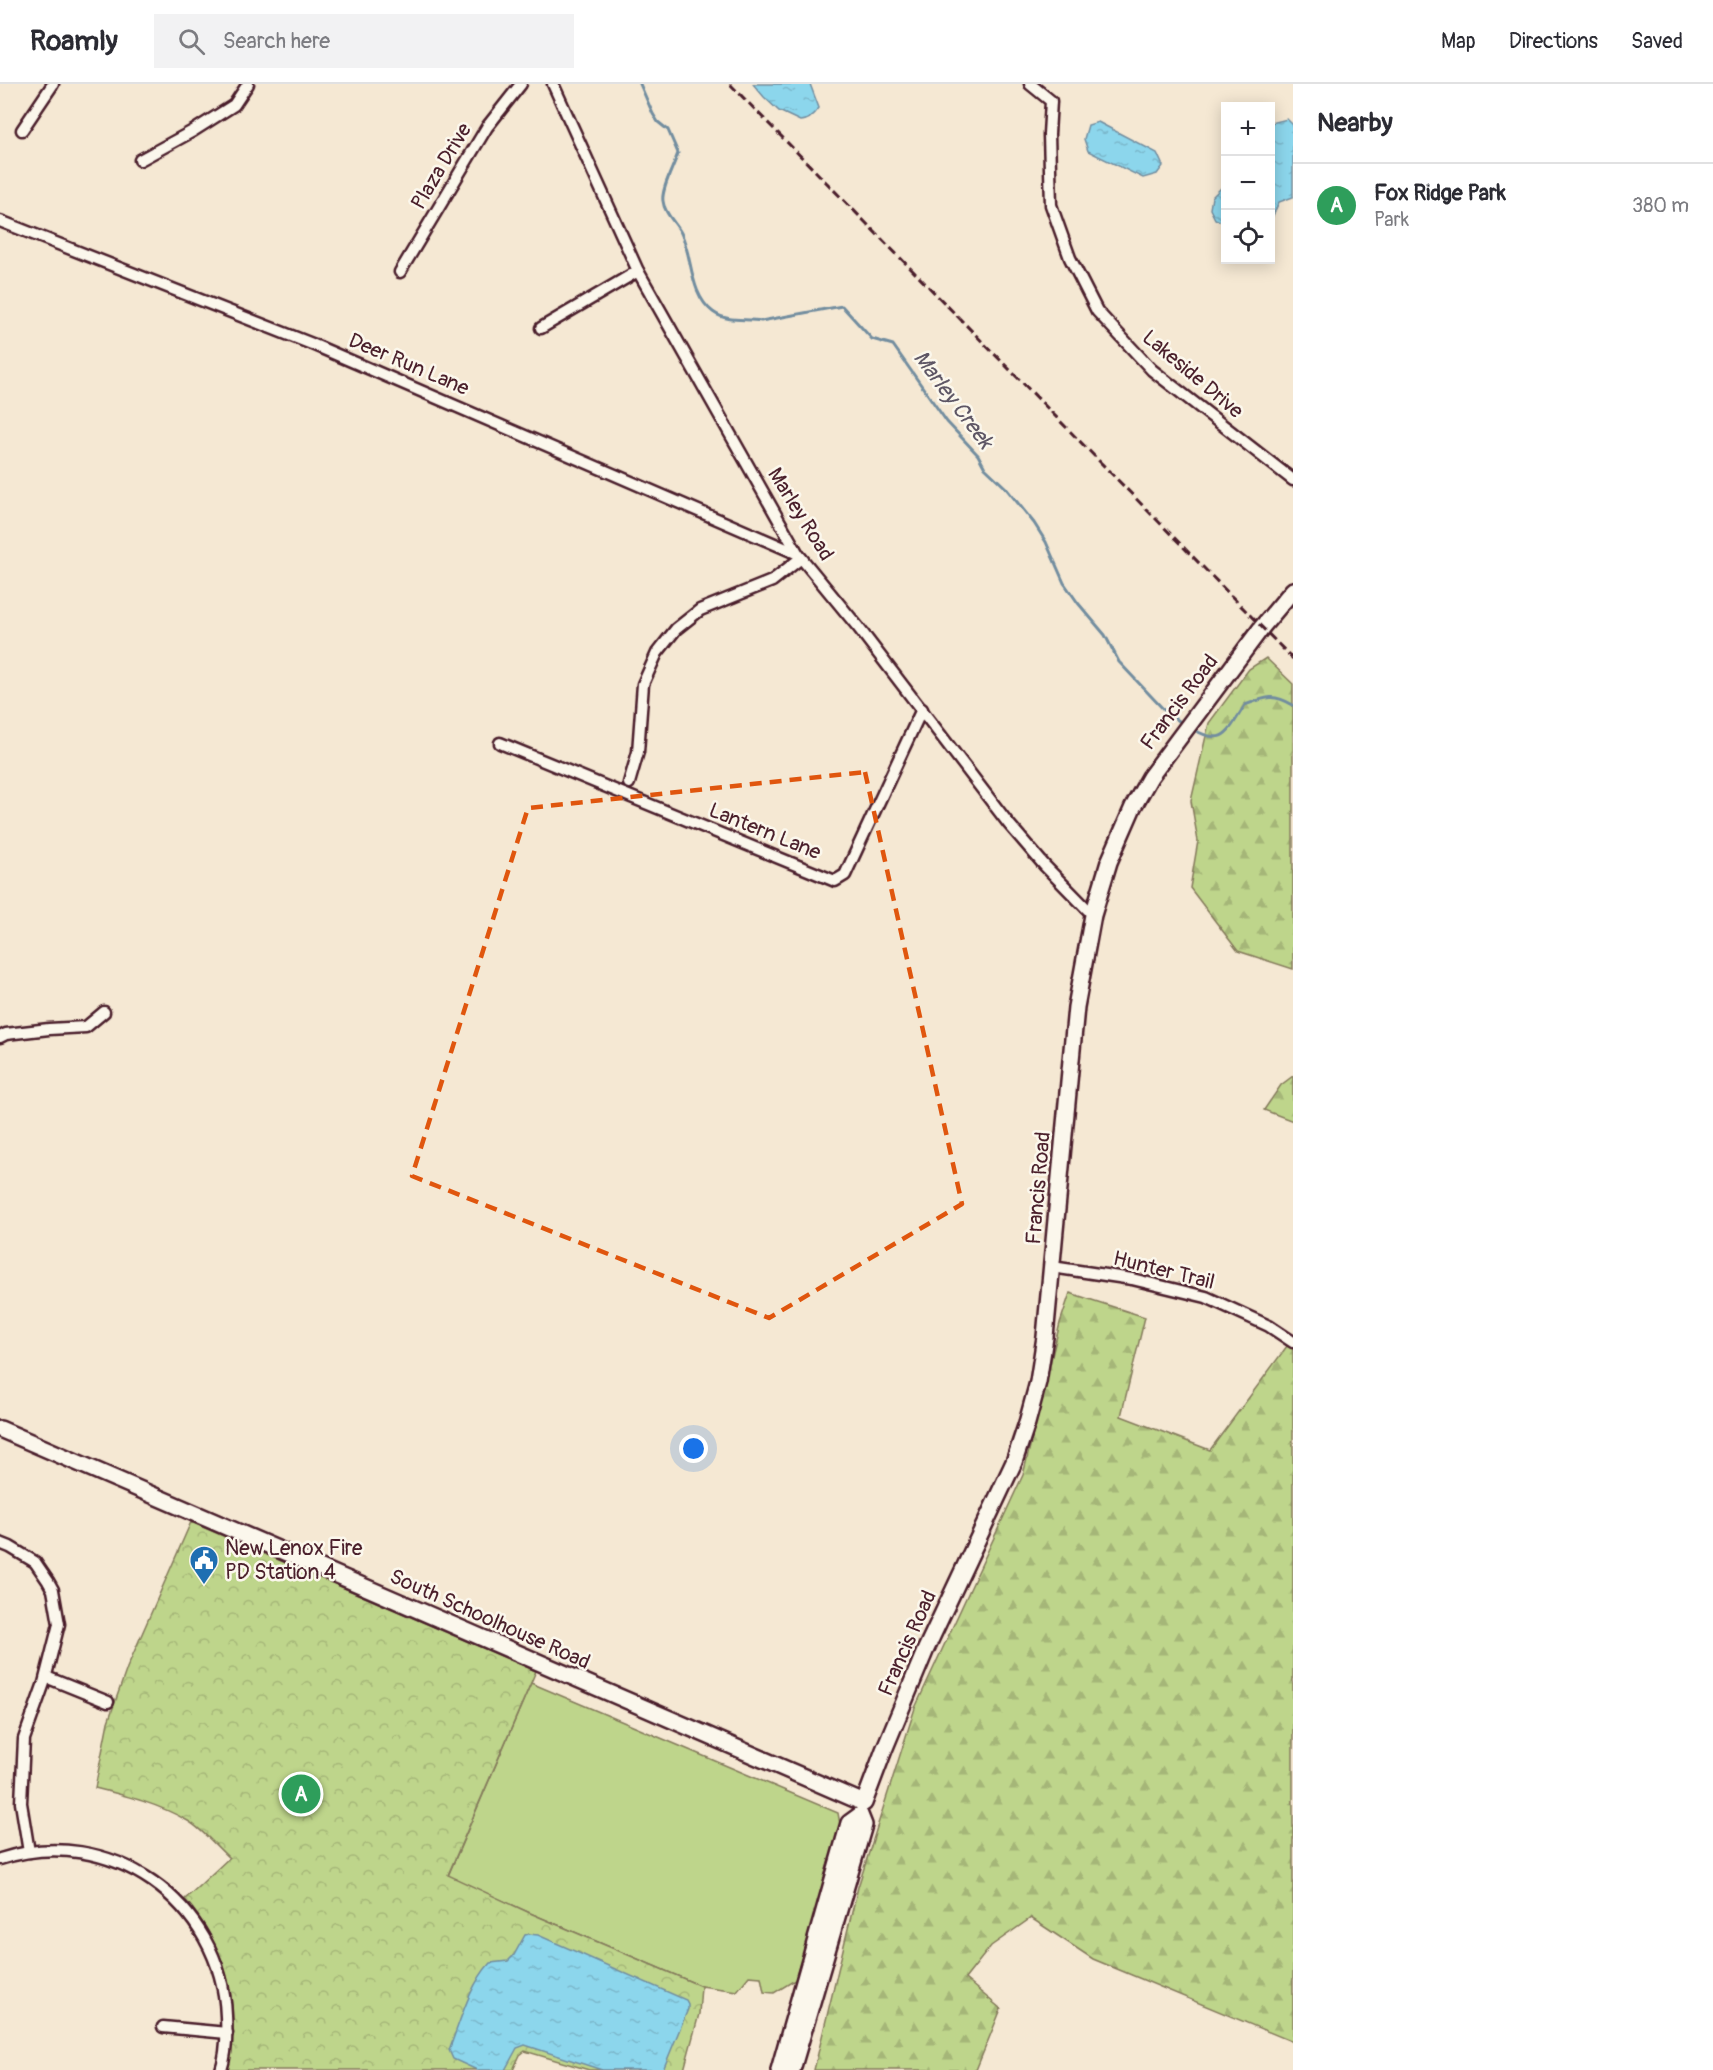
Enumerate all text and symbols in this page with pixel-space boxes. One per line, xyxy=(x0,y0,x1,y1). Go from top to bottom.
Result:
search box xyxy=(154,14,574,68)
text: Roamly xyxy=(30,24,118,59)
icon: search xyxy=(175,25,208,58)
text: Search here xyxy=(223,27,330,55)
text: Map xyxy=(1441,28,1476,55)
text: Directions xyxy=(1509,28,1598,55)
text: Saved xyxy=(1631,28,1683,55)
map controls xyxy=(1221,102,1275,264)
button: + xyxy=(1221,102,1275,156)
text: Nearby xyxy=(1317,107,1393,139)
street label: Plaza Drive xyxy=(405,117,478,215)
button: − xyxy=(1221,156,1275,210)
text: Fox Ridge Park xyxy=(1374,179,1506,207)
text: A xyxy=(1330,193,1343,218)
text: 380 m xyxy=(1632,193,1689,218)
text: Park xyxy=(1374,207,1409,232)
button: locate xyxy=(1221,210,1275,264)
street label: Lakeside Drive xyxy=(1136,324,1249,425)
street label: Deer Run Lane xyxy=(344,327,474,402)
water label: Marley Creek xyxy=(907,345,1000,456)
street label: Marley Road xyxy=(761,463,840,566)
street label: Francis Road xyxy=(1135,649,1224,756)
street label: Lantern Lane xyxy=(705,797,825,866)
street label: Francis Road xyxy=(1020,1131,1057,1246)
street label: Hunter Trail xyxy=(1110,1245,1217,1296)
your location xyxy=(679,1434,708,1463)
place label: New Lenox Fire PD Station 4 xyxy=(225,1535,363,1586)
public building icon: New Lenox Fire PD Station 4 xyxy=(188,1544,220,1586)
street label: South Schoolhouse Road xyxy=(385,1563,594,1676)
street label: Francis Road xyxy=(872,1586,943,1700)
pin: A xyxy=(282,1772,320,1816)

